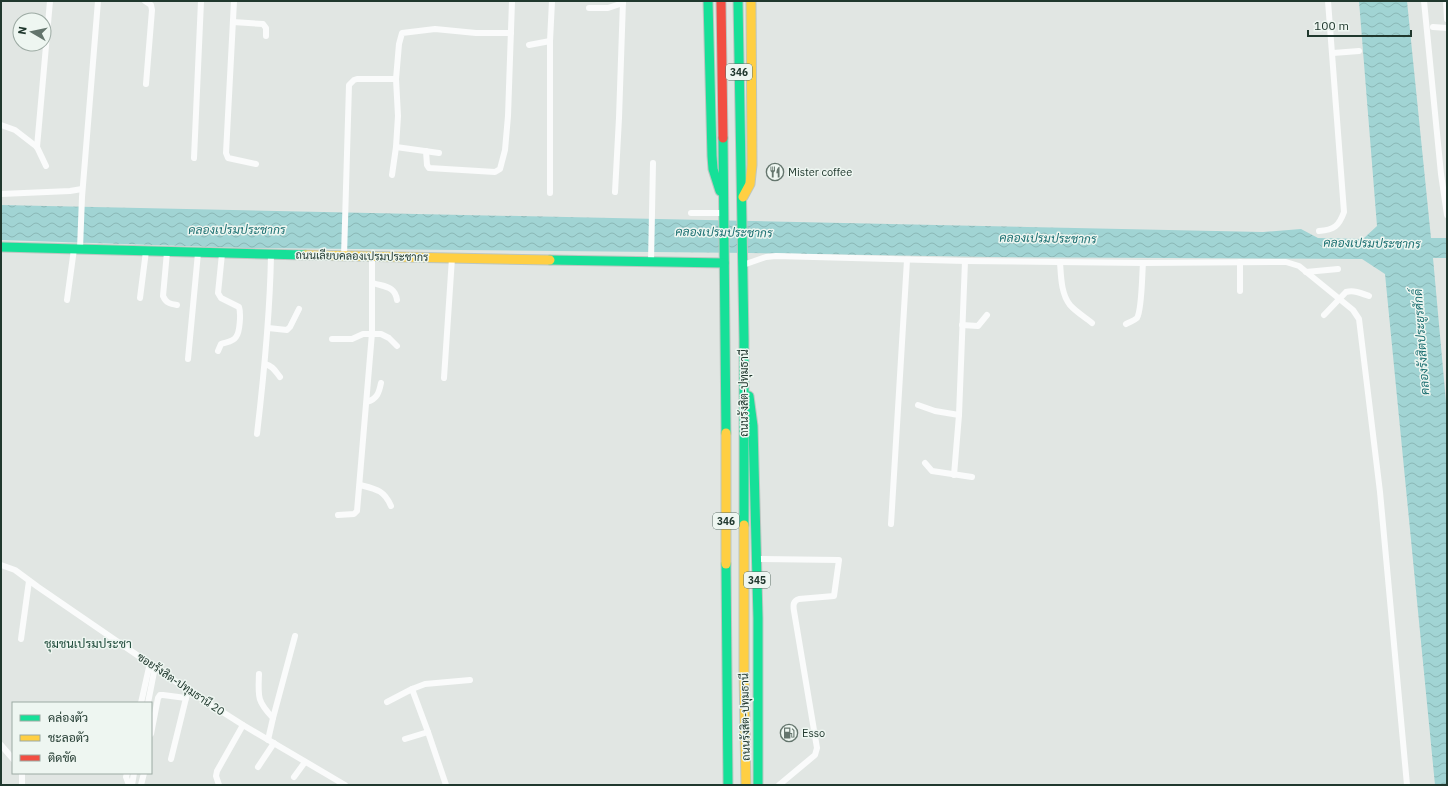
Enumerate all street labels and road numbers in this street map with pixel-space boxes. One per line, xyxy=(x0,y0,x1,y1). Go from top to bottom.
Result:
road number: 346 xyxy=(726,64,752,80)
street label: ถนนเลียบคลองเปรมประชากร xyxy=(295,247,429,264)
street label: ถนนรังสิต-ปทุมธานี xyxy=(736,349,753,437)
road number: 346 xyxy=(713,513,739,529)
road number: 345 xyxy=(744,572,770,588)
street label: ซอยรังสิต-ปทุมธานี 20 xyxy=(133,649,228,720)
street label: ถนนรังสิต-ปทุมธานี xyxy=(736,673,755,761)

